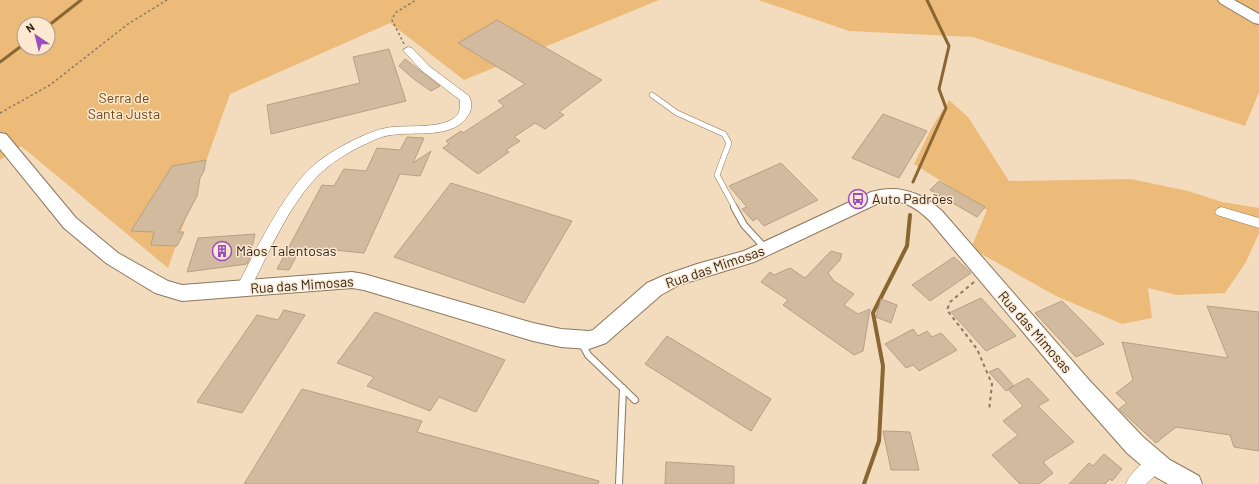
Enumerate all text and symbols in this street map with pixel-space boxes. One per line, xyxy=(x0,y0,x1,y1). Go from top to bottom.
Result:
north arrow xyxy=(16,16,56,56)
text: N xyxy=(23,20,37,35)
park label: Serra de Santa Justa xyxy=(88,89,160,122)
bus stop icon: Auto Padrões xyxy=(847,188,869,210)
place label: Auto Padrões xyxy=(872,190,953,207)
building icon: Mãos Talentosas xyxy=(211,240,233,262)
place label: Mãos Talentosas xyxy=(236,242,337,259)
street label: Rua das Mimosas xyxy=(663,242,767,291)
street label: Rua das Mimosas xyxy=(250,272,355,297)
street label: Rua das Mimosas xyxy=(995,287,1076,377)

